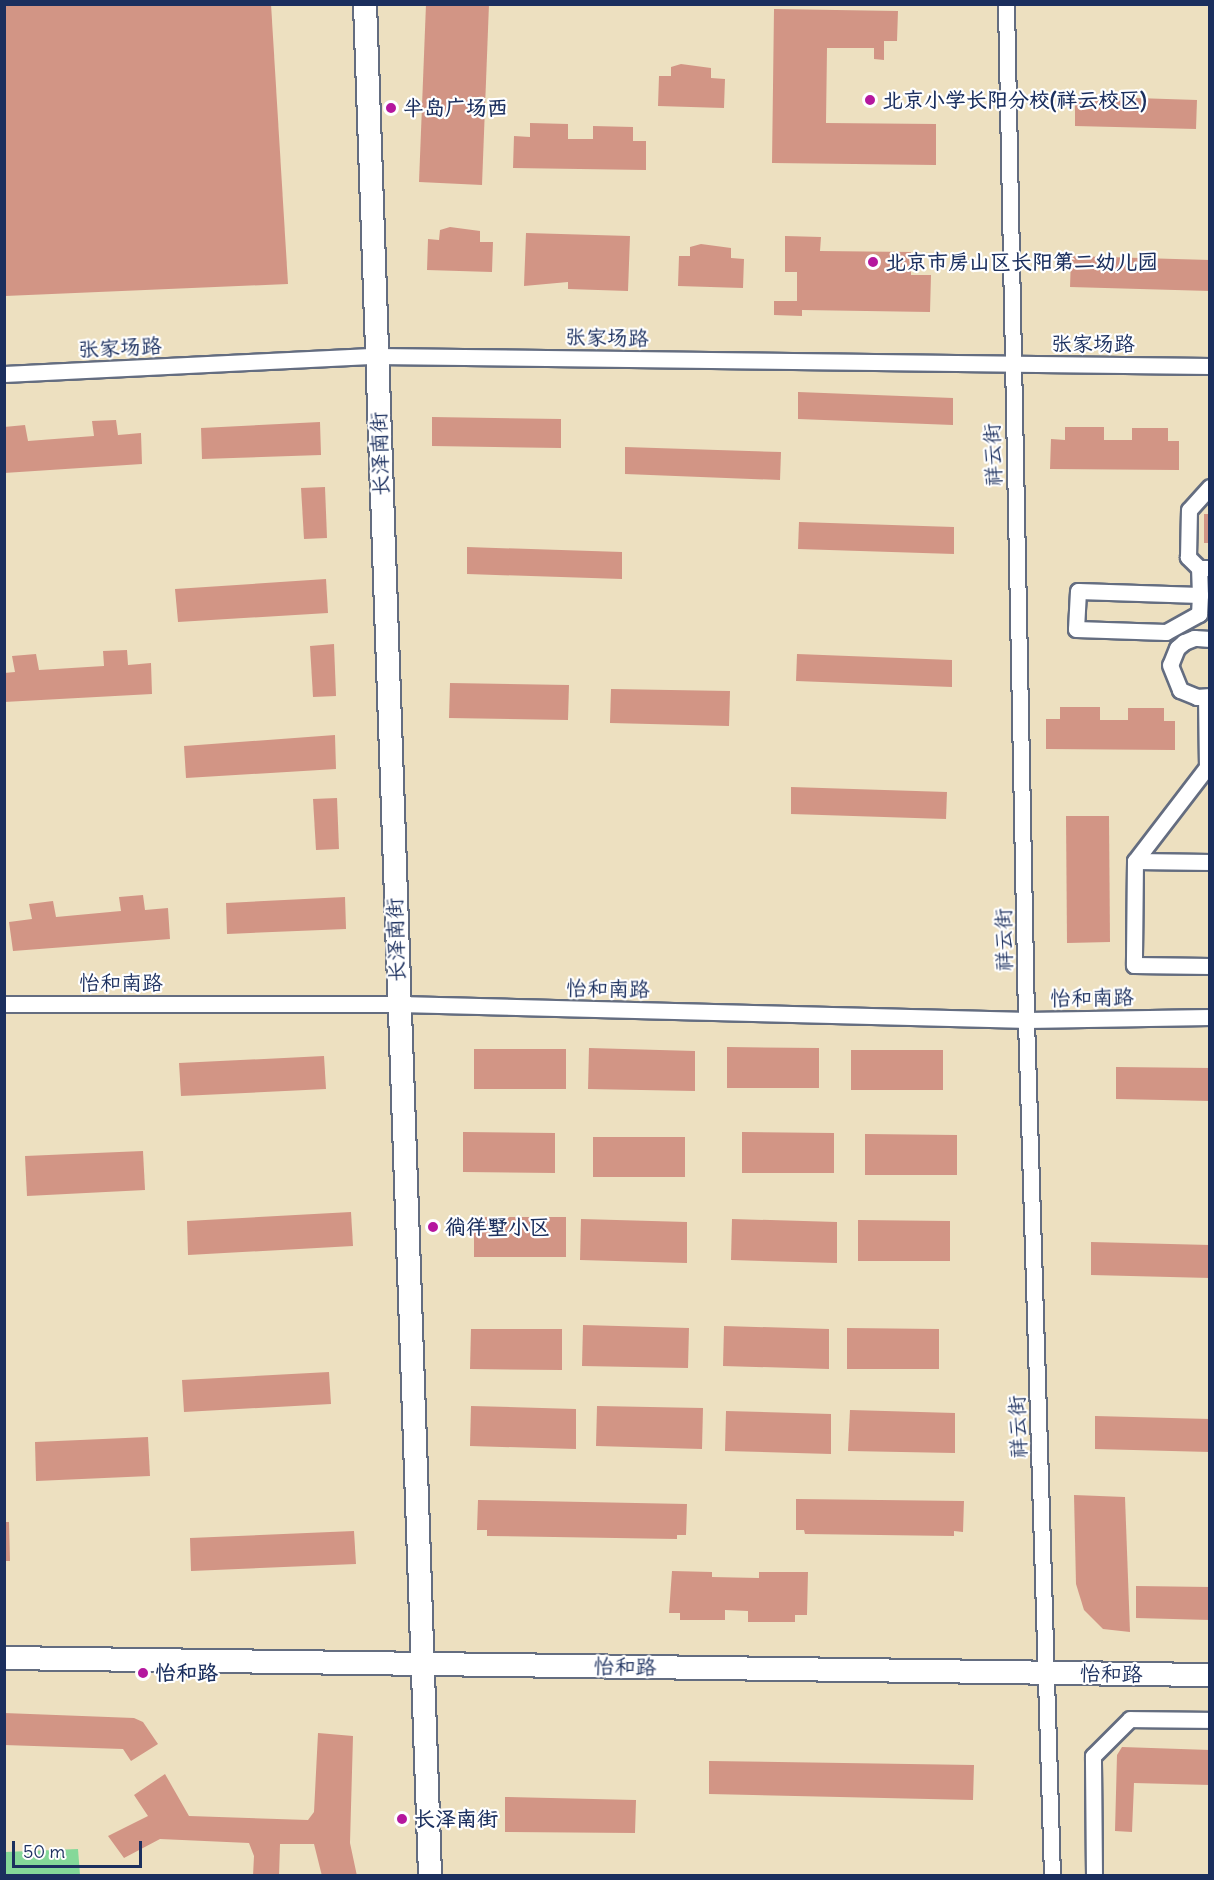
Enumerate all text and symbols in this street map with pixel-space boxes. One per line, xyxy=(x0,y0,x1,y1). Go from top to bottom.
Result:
place label: 北京小学长阳分校(祥云校区) xyxy=(882,87,1147,113)
marker: 北京小学长阳分校(祥云校区) xyxy=(863,93,877,107)
place label: 半岛广场西 xyxy=(403,95,508,121)
marker: 半岛广场西 xyxy=(384,101,398,115)
place label: 北京市房山区长阳第二幼儿园 xyxy=(885,249,1158,275)
marker: 北京市房山区长阳第二幼儿园 xyxy=(866,255,880,269)
street label: 张家场路 xyxy=(565,325,649,351)
street label: 张家场路 xyxy=(1051,331,1135,357)
street label: 张家场路 xyxy=(77,333,163,363)
street label: 长泽南街 xyxy=(366,412,394,496)
street label: 祥云街 xyxy=(979,423,1007,487)
street label: 长泽南街 xyxy=(382,898,410,982)
street label: 祥云街 xyxy=(991,908,1017,972)
street label: 怡和南路 xyxy=(79,970,163,996)
street label: 怡和南路 xyxy=(566,976,650,1002)
street label: 怡和南路 xyxy=(1050,985,1134,1011)
place label: 徜徉墅小区 xyxy=(445,1214,550,1240)
marker: 徜徉墅小区 xyxy=(426,1220,440,1234)
street label: 祥云街 xyxy=(1004,1395,1032,1459)
street label: 怡和路 xyxy=(593,1654,657,1680)
place label: 怡和路 xyxy=(155,1660,218,1686)
street label: 怡和路 xyxy=(1079,1661,1143,1687)
marker: 怡和路 xyxy=(136,1666,150,1680)
place label: 长泽南街 xyxy=(414,1806,498,1832)
marker: 长泽南街 xyxy=(395,1812,409,1826)
scale bar xyxy=(15,1829,146,1867)
text: 50 m xyxy=(23,1840,65,1863)

